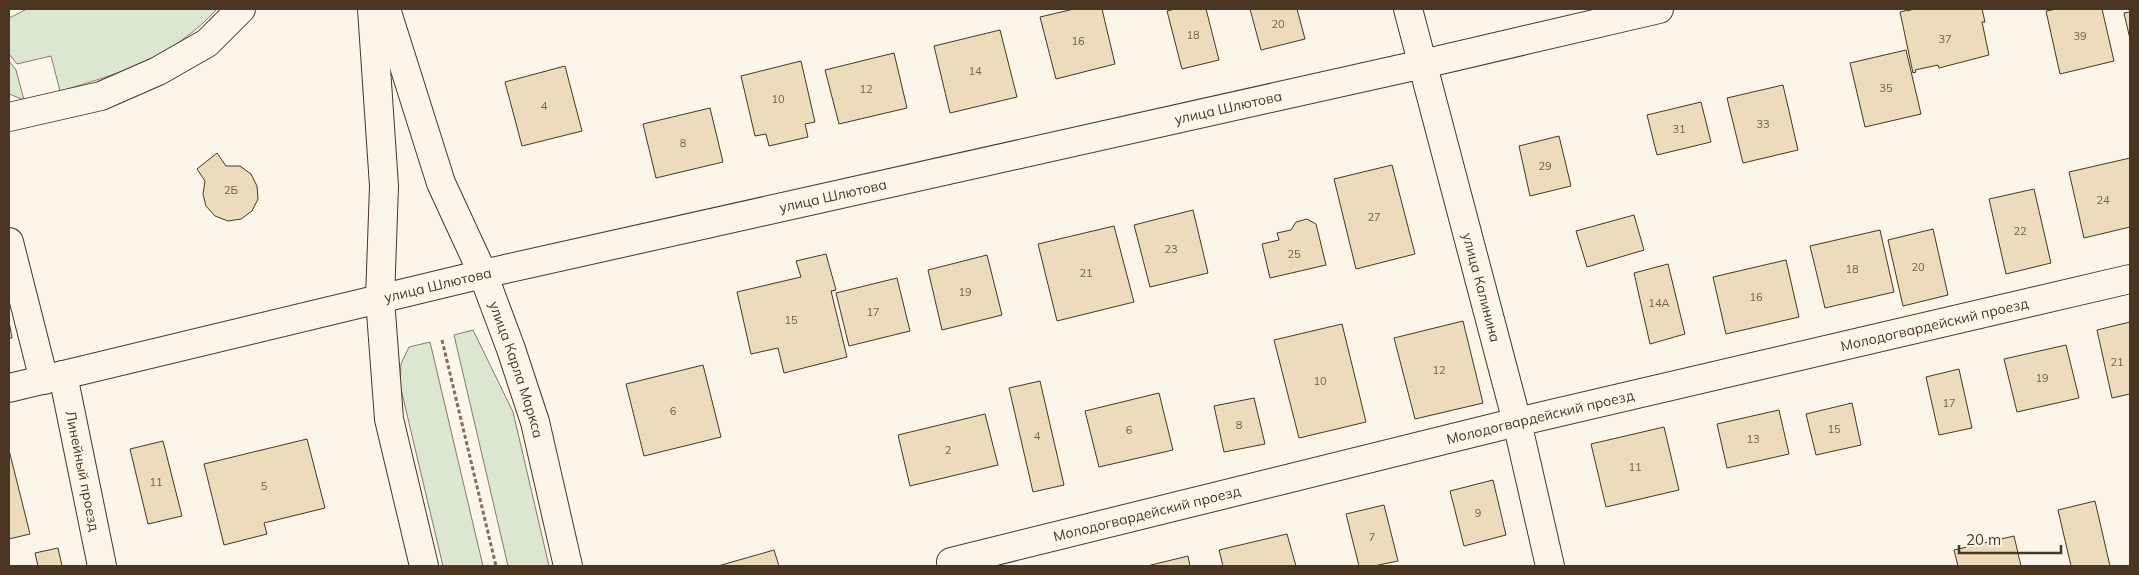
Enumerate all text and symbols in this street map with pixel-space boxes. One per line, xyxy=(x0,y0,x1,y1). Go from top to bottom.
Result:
house number: 20 xyxy=(1271,17,1285,31)
house number: 18 xyxy=(1186,28,1200,42)
house number: 39 xyxy=(2073,29,2087,43)
house number: 37 xyxy=(1938,32,1952,46)
house number: 16 xyxy=(1071,34,1085,48)
house number: 14 xyxy=(968,64,982,78)
house number: 35 xyxy=(1879,81,1893,95)
house number: 12 xyxy=(859,82,873,96)
street label: улица Шлютова xyxy=(1173,87,1284,128)
house number: 10 xyxy=(771,92,785,106)
house number: 4 xyxy=(541,99,548,113)
house number: 33 xyxy=(1756,117,1770,131)
house number: 31 xyxy=(1672,122,1686,136)
house number: 8 xyxy=(680,136,687,150)
house number: 29 xyxy=(1538,159,1552,173)
street label: улица Шлютова xyxy=(777,175,888,217)
house number: 2Б xyxy=(224,183,238,197)
house number: 24 xyxy=(2096,193,2110,207)
house number: 27 xyxy=(1367,210,1381,224)
house number: 22 xyxy=(2013,224,2027,238)
street label: улица Калинина xyxy=(1458,231,1505,344)
house number: 23 xyxy=(1164,242,1178,256)
house number: 25 xyxy=(1287,247,1301,261)
house number: 20 xyxy=(1911,260,1925,274)
house number: 18 xyxy=(1845,262,1859,276)
street label: улица Шлютова xyxy=(382,263,493,306)
house number: 21 xyxy=(1079,266,1093,280)
house number: 19 xyxy=(958,285,972,299)
house number: 16 xyxy=(1749,290,1763,304)
street label: Молодогвардейский проезд xyxy=(1839,294,2031,355)
house number: 14А xyxy=(1648,296,1670,310)
street label: улица Карла Маркса xyxy=(485,299,547,440)
house number: 17 xyxy=(866,305,880,319)
house number: 15 xyxy=(784,313,798,327)
house number: 21 xyxy=(2110,355,2124,369)
house number: 12 xyxy=(1432,363,1446,377)
house number: 19 xyxy=(2035,371,2049,385)
house number: 10 xyxy=(1313,374,1327,388)
street label: Молодогвардейский проезд xyxy=(1445,386,1636,448)
house number: 17 xyxy=(1942,396,1956,410)
house number: 6 xyxy=(670,404,677,418)
street label: Линейный проезд xyxy=(61,409,104,533)
house number: 8 xyxy=(1236,418,1243,432)
house number: 15 xyxy=(1827,422,1841,436)
house number: 6 xyxy=(1126,423,1133,437)
house number: 4 xyxy=(1034,429,1041,443)
house number: 13 xyxy=(1746,432,1760,446)
house number: 2 xyxy=(945,443,952,457)
house number: 11 xyxy=(1628,460,1642,474)
house number: 11 xyxy=(149,475,163,489)
house number: 5 xyxy=(261,479,268,493)
street label: Молодогвардейский проезд xyxy=(1051,482,1243,545)
house number: 9 xyxy=(1475,506,1481,520)
scale bar xyxy=(1959,522,2062,554)
house number: 7 xyxy=(1369,530,1375,544)
text: 20 m xyxy=(1966,530,2001,549)

